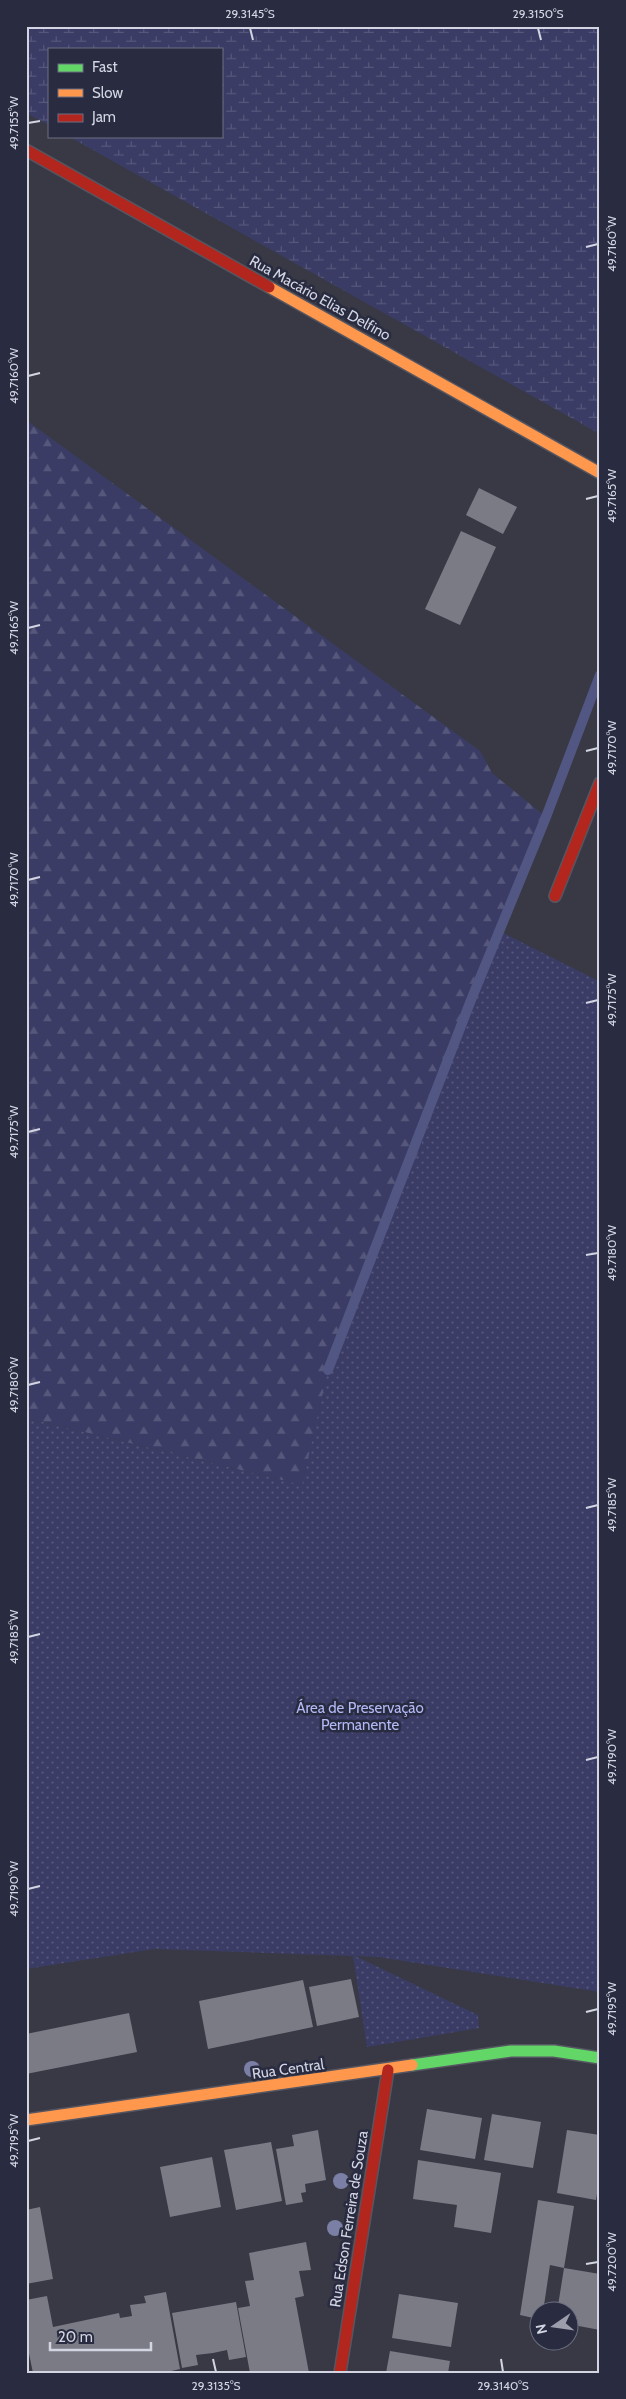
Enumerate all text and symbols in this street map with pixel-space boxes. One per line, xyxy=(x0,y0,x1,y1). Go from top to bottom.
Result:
text: 29.3145°S xyxy=(225,6,275,21)
text: 29.3150°S xyxy=(512,6,564,21)
legend xyxy=(48,48,222,138)
text: Fast xyxy=(92,58,117,76)
text: Slow xyxy=(92,84,123,102)
text: 49.7155°W xyxy=(6,95,21,150)
text: Jam xyxy=(91,108,116,126)
text: 49.7160°W xyxy=(604,215,619,272)
street label: Rua Macário Elias Delfino xyxy=(246,252,394,344)
text: 49.7160°W xyxy=(6,347,21,404)
text: 49.7165°W xyxy=(604,468,619,523)
text: 49.7165°W xyxy=(6,600,21,655)
text: 49.7170°W xyxy=(604,720,619,776)
text: 49.7170°W xyxy=(6,852,21,908)
text: 49.7175°W xyxy=(604,973,619,1027)
text: 49.7175°W xyxy=(6,1105,21,1159)
text: 49.7180°W xyxy=(604,1224,619,1281)
text: 49.7180°W xyxy=(6,1356,21,1413)
text: 49.7185°W xyxy=(604,1477,619,1532)
text: 49.7185°W xyxy=(6,1609,21,1664)
park label: Área de Preservação Permanente xyxy=(296,1698,424,1734)
text: 49.7190°W xyxy=(604,1728,619,1785)
text: 49.7190°W xyxy=(6,1860,21,1917)
text: 49.7195°W xyxy=(604,1981,619,2036)
street label: Rua Central xyxy=(251,2055,326,2083)
text: 49.7195°W xyxy=(6,2113,21,2168)
street label: Rua Edson Ferreira de Souza xyxy=(326,2129,372,2309)
text: 49.7200°W xyxy=(604,2231,619,2292)
north arrow xyxy=(528,2302,578,2352)
scale bar xyxy=(50,2319,151,2351)
text: N xyxy=(531,2322,551,2336)
text: 20 m xyxy=(58,2328,93,2346)
text: 29.3135°S xyxy=(191,2378,241,2393)
text: 29.3140°S xyxy=(477,2378,529,2393)

